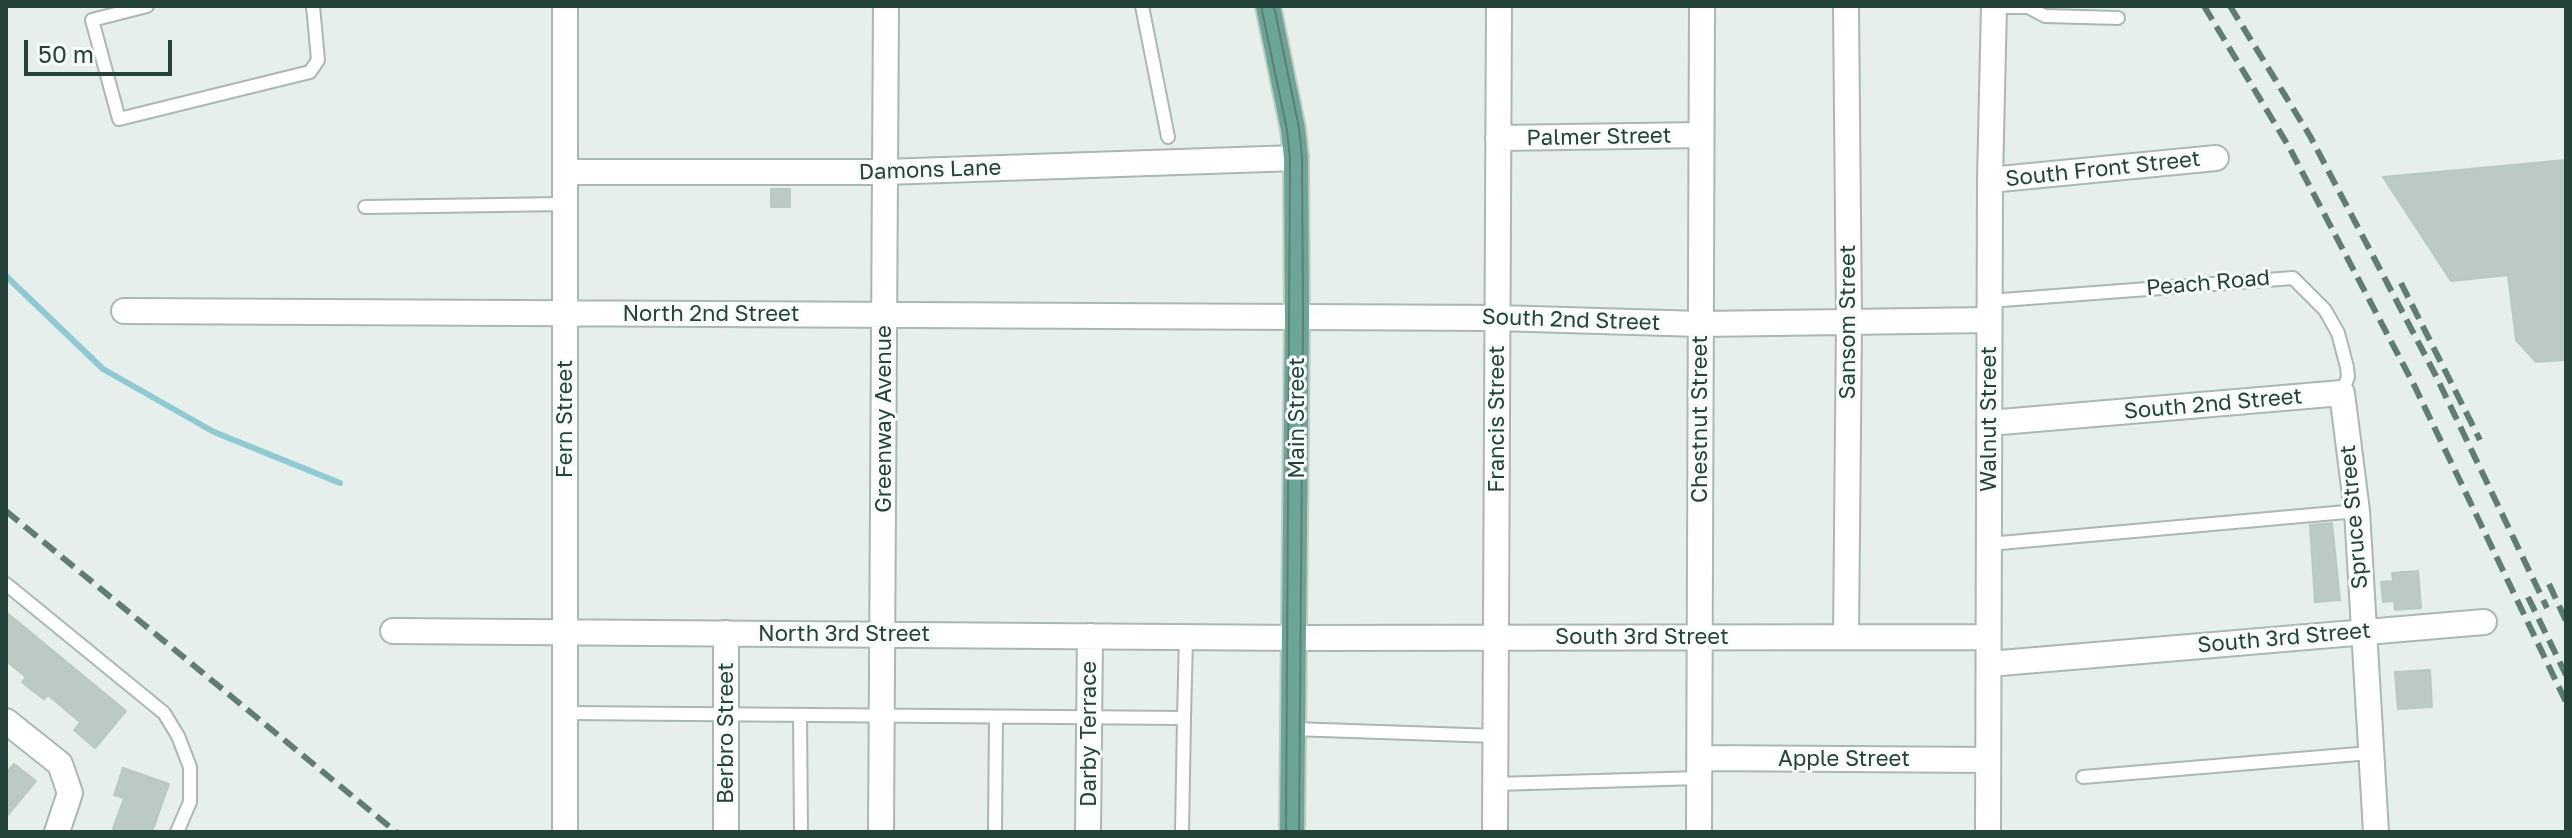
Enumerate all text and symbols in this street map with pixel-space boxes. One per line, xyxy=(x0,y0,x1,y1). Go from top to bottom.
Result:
scale bar xyxy=(28,24,176,74)
text: 50 m xyxy=(38,39,94,68)
street label: Palmer Street xyxy=(1526,123,1672,151)
street label: South Front Street xyxy=(2004,146,2202,192)
street label: Damons Lane xyxy=(858,154,1002,186)
street label: Sansom Street xyxy=(1835,245,1861,399)
street label: Peach Road xyxy=(2145,264,2271,302)
street label: North 2nd Street xyxy=(622,301,800,327)
street label: South 2nd Street xyxy=(1481,304,1661,336)
street label: Greenway Avenue xyxy=(871,325,897,513)
street label: Chestnut Street xyxy=(1687,335,1713,503)
street label: Francis Street xyxy=(1484,345,1510,493)
street label: Walnut Street xyxy=(1976,346,2002,492)
street label: Main Street xyxy=(1284,357,1310,479)
street label: Fern Street xyxy=(552,360,578,478)
street label: South 2nd Street xyxy=(2123,383,2303,425)
street label: Spruce Street xyxy=(2335,444,2373,590)
street label: South 3rd Street xyxy=(2196,617,2372,659)
street label: North 3rd Street xyxy=(758,621,930,647)
street label: South 3rd Street xyxy=(1555,624,1729,650)
street label: Darby Terrace xyxy=(1076,661,1102,807)
street label: Berbro Street xyxy=(713,662,739,804)
street label: Apple Street xyxy=(1778,746,1910,772)

